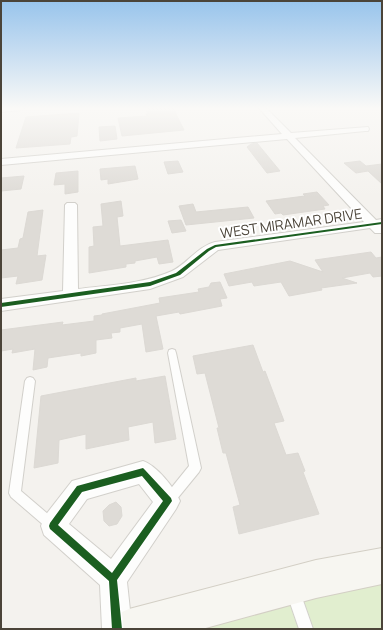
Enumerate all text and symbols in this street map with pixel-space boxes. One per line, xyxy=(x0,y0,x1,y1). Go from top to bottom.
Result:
street label: WEST MIRAMAR DRIVE xyxy=(219,204,363,242)

